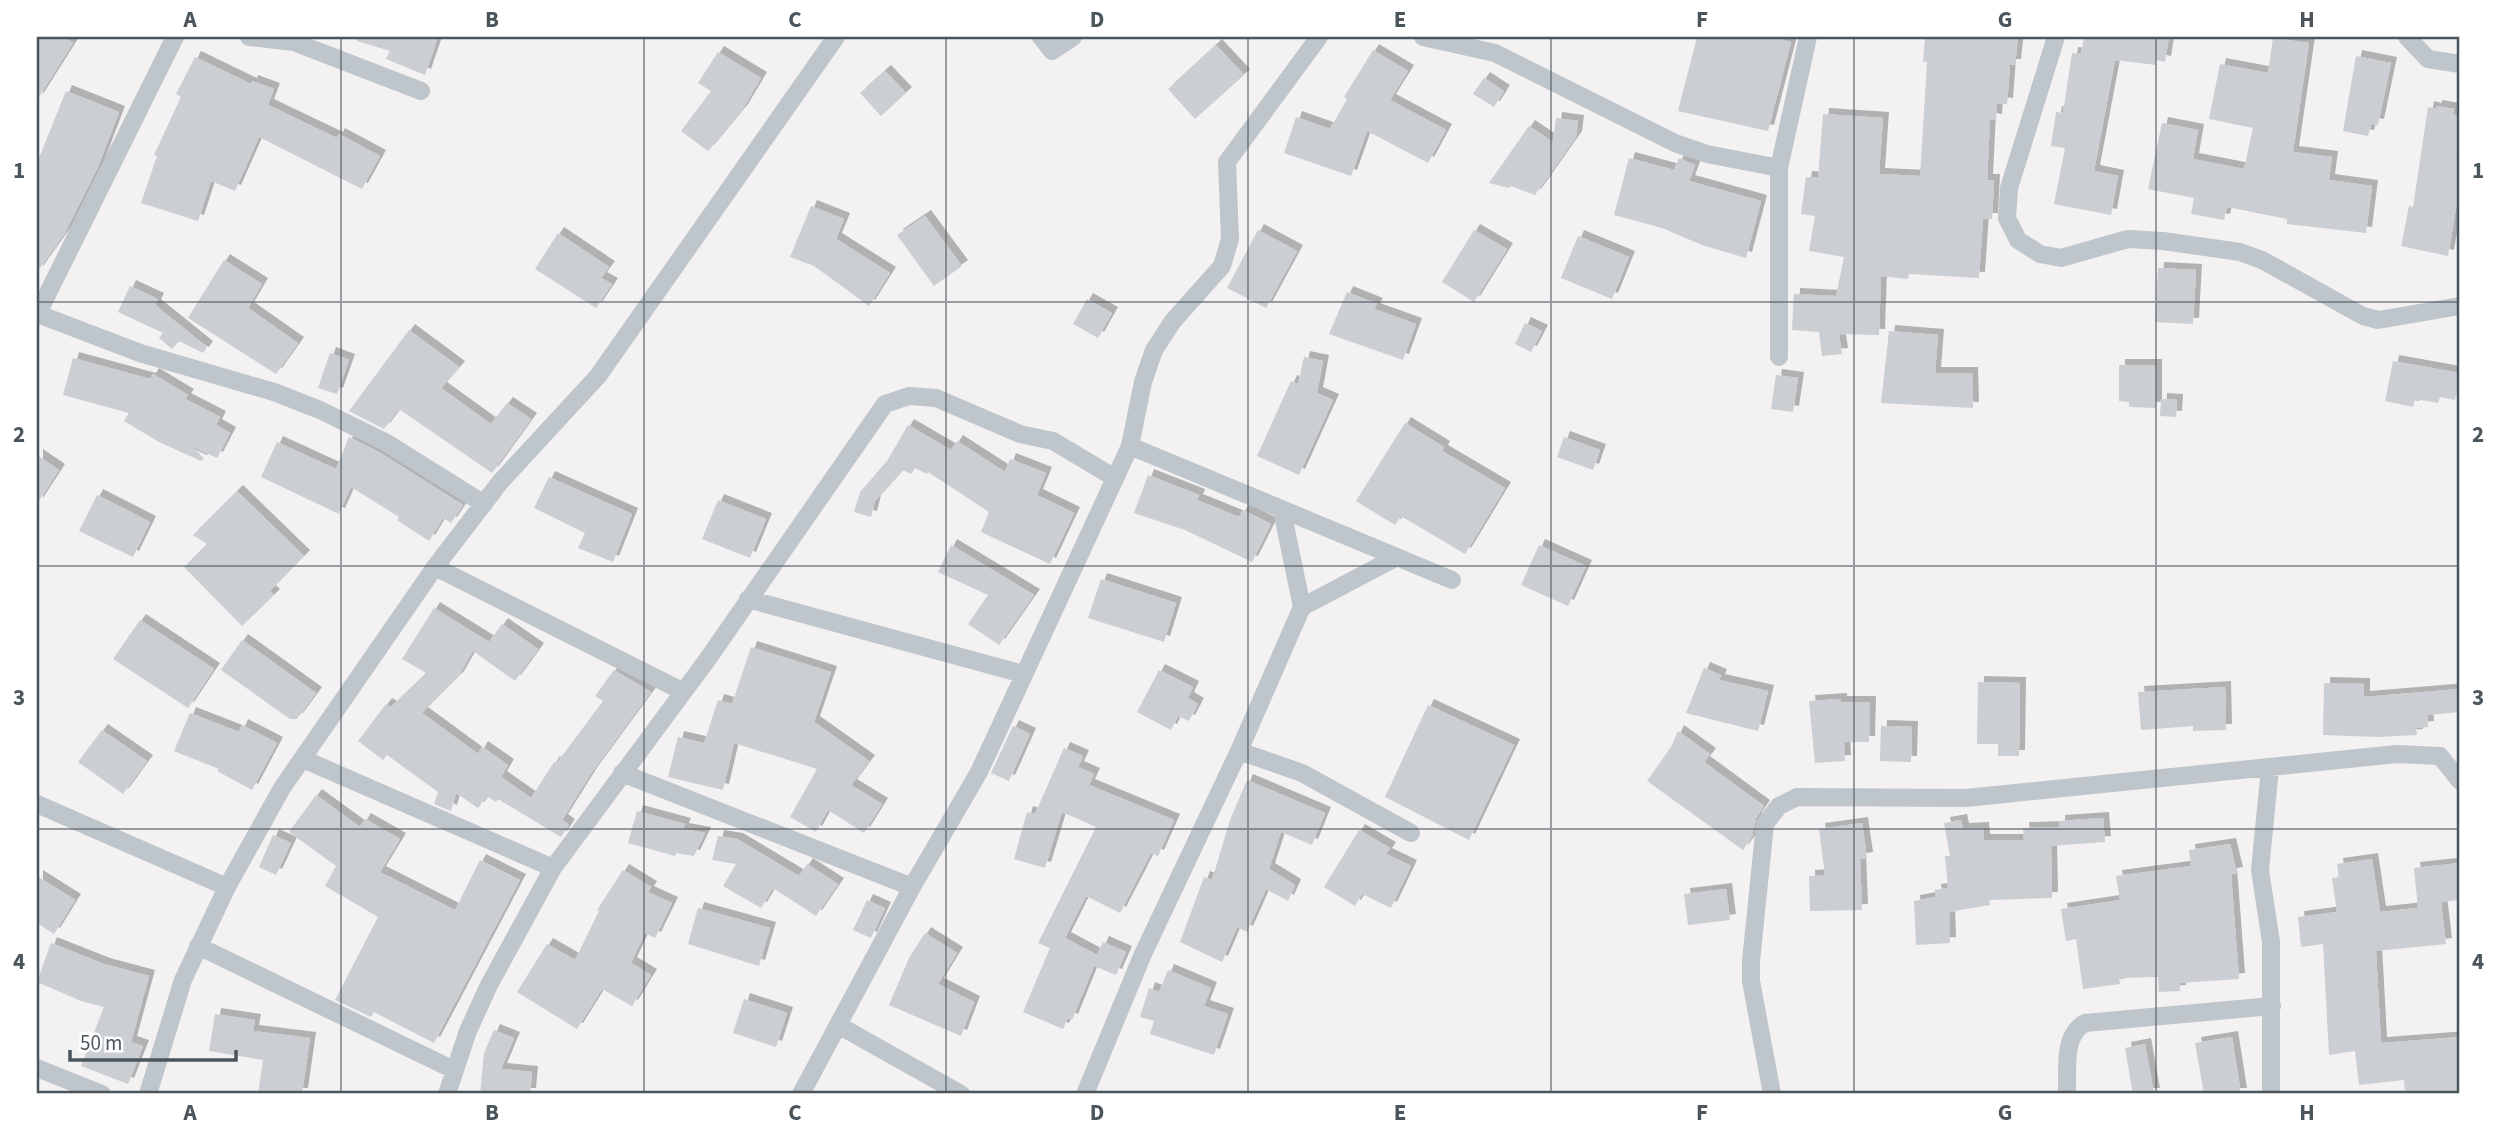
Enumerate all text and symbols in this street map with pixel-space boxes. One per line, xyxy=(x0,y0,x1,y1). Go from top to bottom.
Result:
text: A xyxy=(182,3,197,36)
text: B xyxy=(485,3,499,36)
text: C xyxy=(788,3,802,36)
text: D xyxy=(1090,3,1104,36)
text: E xyxy=(1394,3,1406,36)
text: F xyxy=(1696,3,1708,36)
text: G xyxy=(1998,3,2012,36)
text: H xyxy=(2299,3,2315,36)
text: 1 xyxy=(13,154,25,187)
text: 1 xyxy=(2472,154,2484,187)
text: 2 xyxy=(13,418,25,451)
text: 2 xyxy=(2472,418,2484,451)
text: 3 xyxy=(13,681,25,714)
text: 3 xyxy=(2472,681,2484,714)
text: 4 xyxy=(13,945,25,978)
text: 4 xyxy=(2472,945,2484,978)
scale bar xyxy=(70,1019,236,1063)
text: 50 m xyxy=(80,1028,122,1058)
text: A xyxy=(182,1096,197,1129)
text: B xyxy=(485,1096,499,1129)
text: C xyxy=(788,1096,802,1129)
text: D xyxy=(1090,1096,1104,1129)
text: E xyxy=(1394,1096,1406,1129)
text: F xyxy=(1696,1096,1708,1129)
text: G xyxy=(1998,1096,2012,1129)
text: H xyxy=(2299,1096,2315,1129)

